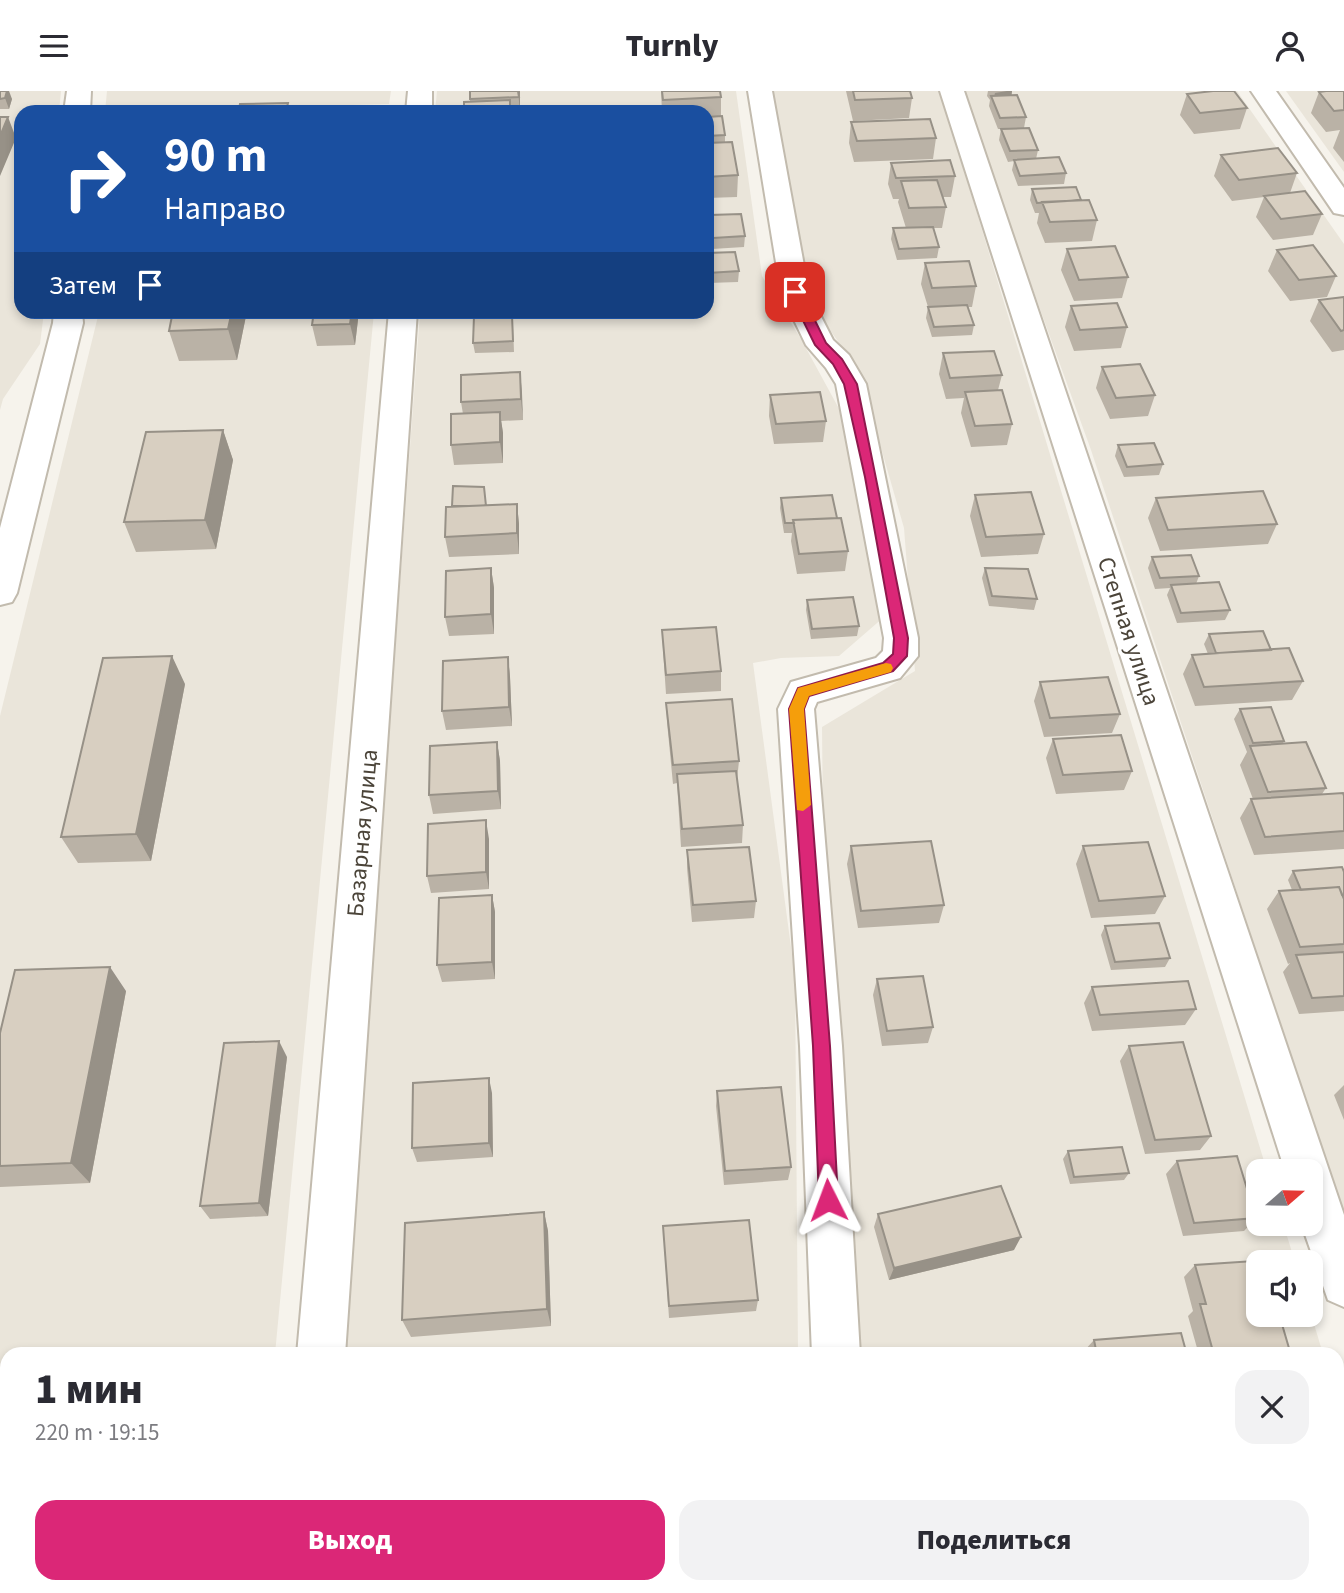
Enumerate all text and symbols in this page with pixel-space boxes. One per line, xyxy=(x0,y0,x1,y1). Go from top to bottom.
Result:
text: Turnly xyxy=(626,23,718,69)
icon: menu xyxy=(35,27,73,65)
icon: person xyxy=(1271,27,1309,65)
text: 90 m xyxy=(164,121,268,191)
icon: right xyxy=(49,133,140,224)
text: Направо xyxy=(164,186,286,232)
pin xyxy=(765,262,825,322)
icon: arrive xyxy=(131,266,169,304)
text: Затем xyxy=(49,267,117,304)
icon: arrive xyxy=(776,273,814,311)
street label: Степная улица xyxy=(1088,552,1169,710)
street label: Базарная улица xyxy=(338,748,387,918)
north arrow xyxy=(1246,1159,1323,1235)
map controls xyxy=(1246,1159,1323,1327)
position arrow xyxy=(791,1163,865,1237)
button: sound xyxy=(1246,1250,1323,1327)
text: 1 мин xyxy=(35,1360,143,1420)
button: close xyxy=(1235,1370,1309,1444)
text: 220 m · 19:15 xyxy=(35,1416,159,1449)
button: Выход xyxy=(35,1500,665,1580)
button: Поделиться xyxy=(679,1500,1309,1580)

